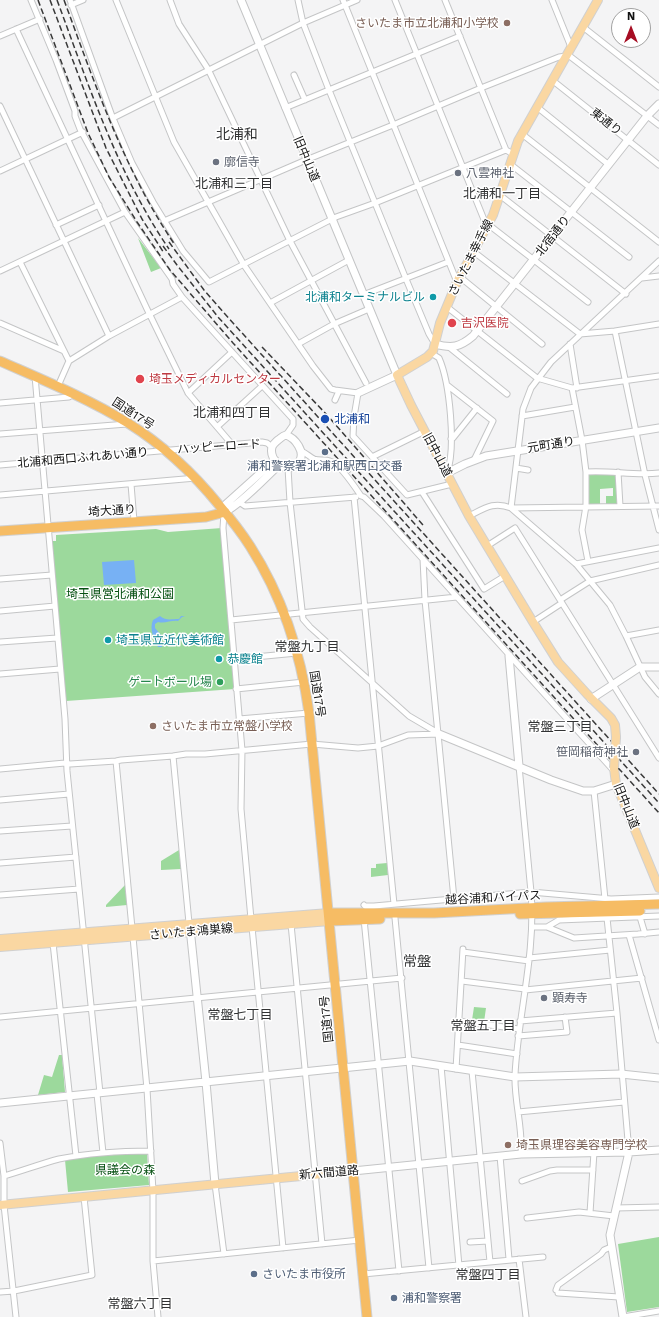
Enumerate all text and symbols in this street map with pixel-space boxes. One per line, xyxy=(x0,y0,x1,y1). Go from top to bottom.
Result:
north arrow xyxy=(611,8,651,48)
text: N xyxy=(627,10,635,23)
place label: さいたま市立北浦和小学校 xyxy=(355,16,499,30)
marker: さいたま市立北浦和小学校 xyxy=(502,18,512,28)
street label: 東通り xyxy=(587,105,625,139)
district label: 北浦和 xyxy=(216,127,258,143)
street label: 旧中山道 xyxy=(290,134,322,184)
place label: 廓信寺 xyxy=(224,155,260,169)
marker: 廓信寺 xyxy=(211,157,221,167)
place label: 八雲神社 xyxy=(466,166,514,180)
marker: 八雲神社 xyxy=(453,168,463,178)
district label: 北浦和三丁目 xyxy=(195,176,273,192)
district label: 北浦和一丁目 xyxy=(463,186,541,202)
street label: 北宿通り xyxy=(533,213,573,259)
street label: さいたま幸手線 xyxy=(446,217,496,299)
place label: 北浦和ターミナルビル xyxy=(305,290,425,304)
marker: 北浦和ターミナルビル xyxy=(428,292,438,302)
place label: 吉沢医院 xyxy=(461,316,509,330)
marker: 吉沢医院 xyxy=(446,317,458,329)
place label: 埼玉メディカルセンター xyxy=(149,372,281,386)
marker: 埼玉メディカルセンター xyxy=(134,373,146,385)
street label: 国道17号 xyxy=(109,395,157,433)
district label: 北浦和四丁目 xyxy=(193,405,271,421)
place label: 北浦和 xyxy=(334,412,370,426)
marker: 北浦和 xyxy=(319,413,331,425)
street label: 旧中山道 xyxy=(419,430,455,480)
street label: 元町通り xyxy=(526,434,576,456)
street label: ハッピーロード xyxy=(177,437,261,457)
street label: 北浦和西口ふれあい通り xyxy=(17,445,149,471)
marker: 浦和警察署北浦和駅西口交番 xyxy=(320,447,330,457)
place label: 浦和警察署北浦和駅西口交番 xyxy=(247,459,403,473)
street label: 埼大通り xyxy=(88,502,136,520)
park label: 埼玉県営北浦和公園 xyxy=(66,587,174,601)
place label: 埼玉県立近代美術館 xyxy=(116,633,224,647)
marker: 埼玉県立近代美術館 xyxy=(103,635,113,645)
district label: 常盤九丁目 xyxy=(275,639,339,655)
place label: 恭慶館 xyxy=(227,652,263,666)
marker: 恭慶館 xyxy=(214,654,224,664)
street label: 国道17号 xyxy=(306,669,328,719)
place label: ゲートボール場 xyxy=(128,675,212,689)
marker: ゲートボール場 xyxy=(215,677,225,687)
place label: さいたま市立常盤小学校 xyxy=(161,719,293,733)
district label: 常盤三丁目 xyxy=(528,719,592,735)
marker: さいたま市立常盤小学校 xyxy=(148,721,158,731)
place label: 笹岡稲荷神社 xyxy=(556,745,628,759)
marker: 笹岡稲荷神社 xyxy=(631,747,641,757)
street label: 旧中山道 xyxy=(610,781,642,831)
street label: 越谷浦和バイパス xyxy=(445,888,541,908)
street label: さいたま鴻巣線 xyxy=(149,921,233,943)
district label: 常盤 xyxy=(403,954,431,970)
place label: 顕寿寺 xyxy=(552,991,588,1005)
marker: 顕寿寺 xyxy=(539,993,549,1003)
street label: 国道17号 xyxy=(317,995,337,1043)
district label: 常盤七丁目 xyxy=(208,1007,272,1023)
district label: 常盤五丁目 xyxy=(451,1018,515,1034)
place label: 埼玉県理容美容専門学校 xyxy=(516,1138,648,1152)
marker: 埼玉県理容美容専門学校 xyxy=(503,1140,513,1150)
park label: 県議会の森 xyxy=(95,1163,155,1177)
street label: 新六間道路 xyxy=(298,1163,360,1183)
place label: さいたま市役所 xyxy=(262,1267,346,1281)
district label: 常盤四丁目 xyxy=(456,1267,520,1283)
marker: さいたま市役所 xyxy=(249,1269,259,1279)
place label: 浦和警察署 xyxy=(402,1291,462,1305)
marker: 浦和警察署 xyxy=(389,1293,399,1303)
district label: 常盤六丁目 xyxy=(108,1296,172,1312)

